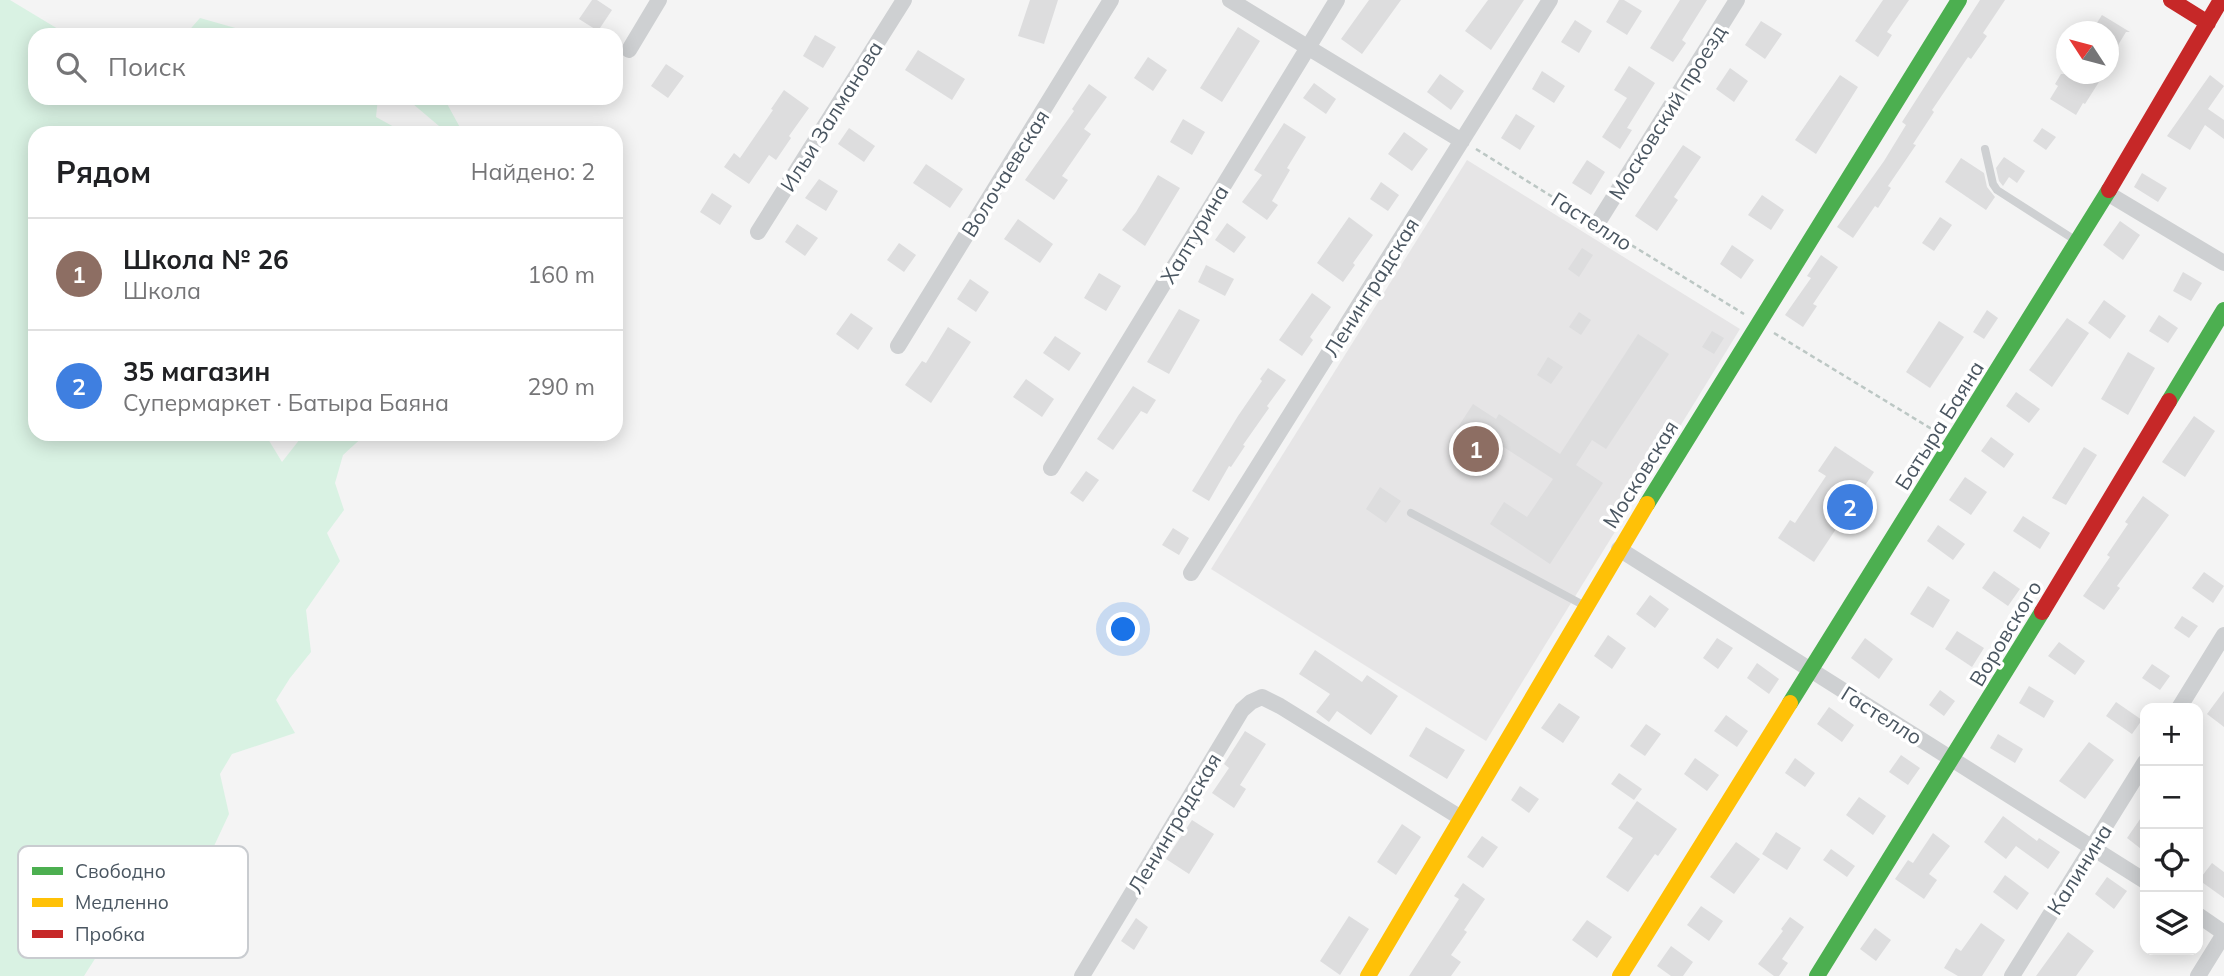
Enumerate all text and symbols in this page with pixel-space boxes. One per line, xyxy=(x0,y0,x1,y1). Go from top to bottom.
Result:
street label: Московский проезд xyxy=(1603,20,1731,204)
north arrow xyxy=(2056,21,2119,84)
search box xyxy=(28,28,623,105)
street label: Ильи Залманова xyxy=(774,36,888,196)
icon: search xyxy=(52,48,90,86)
text: Поиск xyxy=(108,50,186,83)
street label: Волочаевская xyxy=(956,105,1054,241)
text: Рядом xyxy=(56,153,151,191)
text: Найдено: 2 xyxy=(471,157,595,186)
street label: Халтурина xyxy=(1154,180,1234,288)
street label: Гастелло xyxy=(1547,186,1637,256)
street label: Ленинградская xyxy=(1318,213,1424,361)
text: Школа № 26 xyxy=(123,243,289,276)
text: 1 xyxy=(72,260,86,289)
text: 160 m xyxy=(527,260,595,289)
text: Школа xyxy=(123,276,201,305)
text: 35 магазин xyxy=(123,355,270,388)
street label: Батыра Баяна xyxy=(1889,356,1989,494)
text: 2 xyxy=(72,372,86,401)
text: 290 m xyxy=(527,372,595,401)
text: Супермаркет · Батыра Баяна xyxy=(123,388,449,417)
street label: Московская xyxy=(1597,415,1683,533)
pin: 1 xyxy=(1453,423,1499,475)
pin: 2 xyxy=(1827,481,1873,533)
street label: Воровского xyxy=(1963,575,2047,691)
your location xyxy=(1106,612,1140,646)
street label: Гастелло xyxy=(1837,680,1927,750)
map controls xyxy=(2140,703,2203,955)
button: + xyxy=(2140,703,2203,766)
street label: Ленинградская xyxy=(1122,748,1226,898)
button: − xyxy=(2140,766,2203,829)
street label: Калинина xyxy=(2041,819,2117,919)
button: locate xyxy=(2140,829,2203,892)
legend xyxy=(18,846,248,958)
text: Свободно xyxy=(75,859,166,883)
text: Медленно xyxy=(75,890,169,914)
button: layers xyxy=(2140,892,2203,955)
text: Пробка xyxy=(75,922,145,946)

